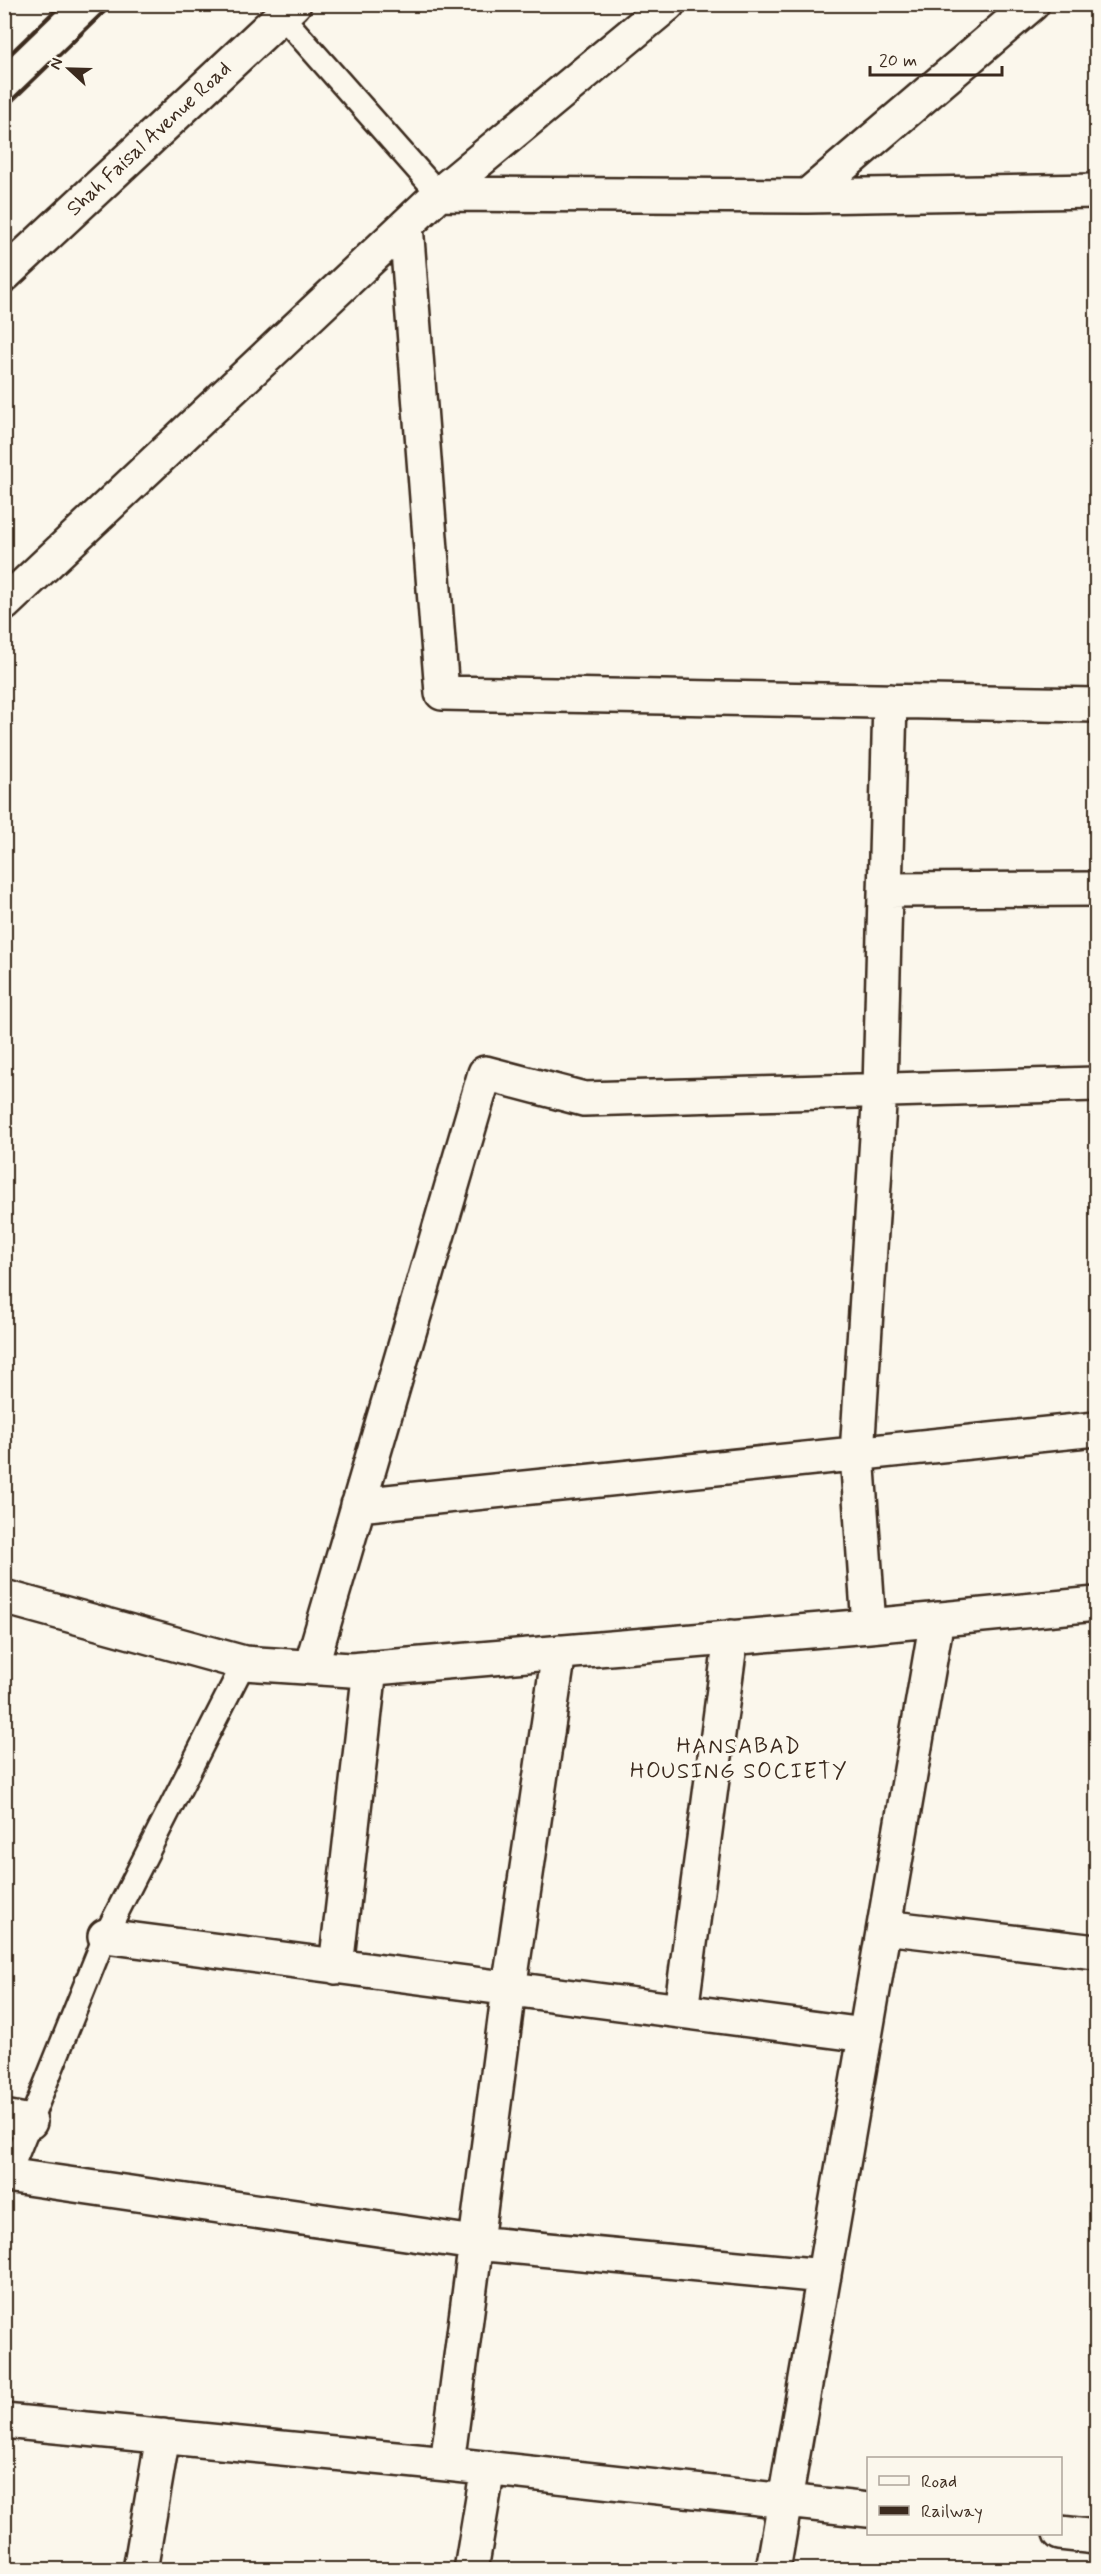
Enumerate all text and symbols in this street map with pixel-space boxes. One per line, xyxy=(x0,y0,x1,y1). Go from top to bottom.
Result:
north arrow xyxy=(39,39,99,99)
scale bar xyxy=(870,39,1002,77)
text: 20 m xyxy=(879,49,917,73)
text: N xyxy=(45,55,68,73)
street label: Shah Faisal Avenue Road xyxy=(61,55,237,223)
district label: HANSABAD HOUSING SOCIETY xyxy=(630,1733,848,1786)
legend xyxy=(867,2457,1062,2535)
text: Road xyxy=(921,2470,957,2494)
text: Railway xyxy=(921,2500,983,2524)

